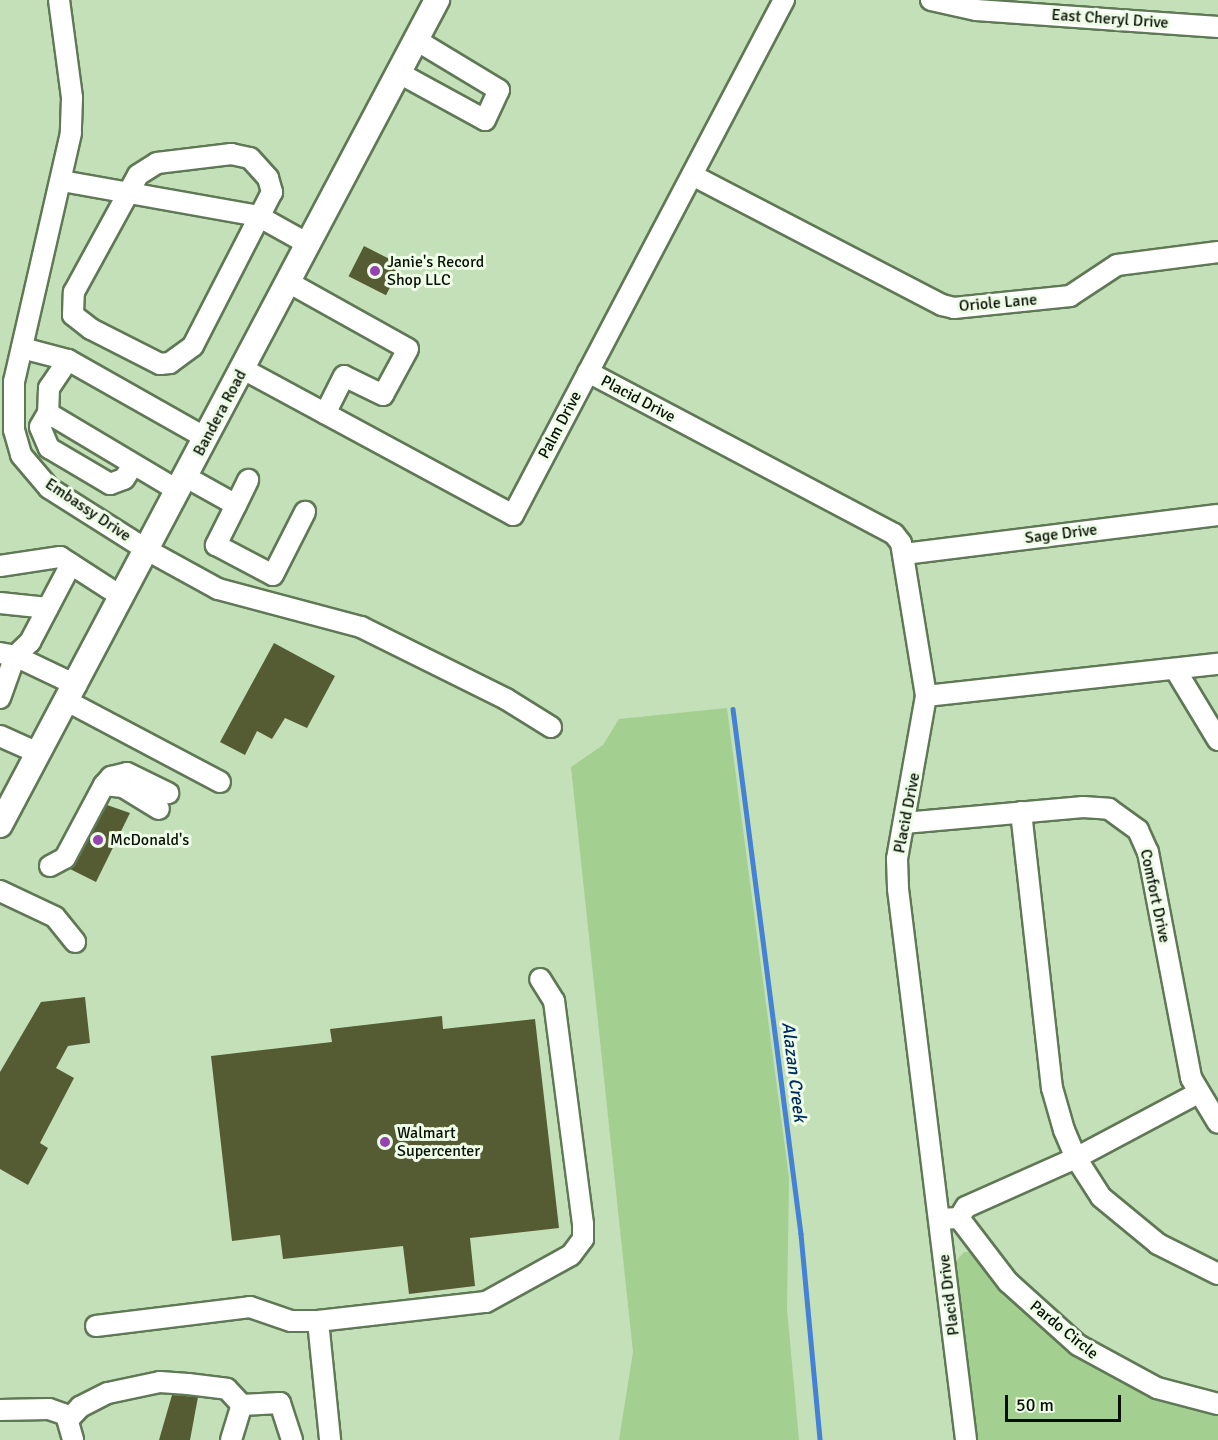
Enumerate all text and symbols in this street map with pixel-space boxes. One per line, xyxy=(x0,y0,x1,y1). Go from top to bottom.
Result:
street label: East Cheryl Drive xyxy=(1051,5,1169,33)
place label: Janie's Record Shop LLC xyxy=(387,252,484,290)
marker: Janie's Record Shop LLC xyxy=(368,264,382,278)
street label: Oriole Lane xyxy=(958,290,1038,316)
street label: Bandera Road xyxy=(189,367,251,459)
street label: Placid Drive xyxy=(597,371,679,427)
street label: Palm Drive xyxy=(534,388,586,462)
street label: Embassy Drive xyxy=(42,474,134,546)
street label: Sage Drive xyxy=(1024,520,1098,548)
street label: Placid Drive xyxy=(890,771,924,855)
place label: McDonald's xyxy=(110,830,189,850)
marker: McDonald's xyxy=(91,833,105,847)
street label: Comfort Drive xyxy=(1136,847,1174,945)
water label: Alazan Creek xyxy=(777,1021,811,1123)
place label: Walmart Supercenter xyxy=(397,1123,480,1161)
marker: Walmart Supercenter xyxy=(378,1135,392,1149)
street label: Placid Drive xyxy=(934,1253,964,1337)
street label: Pardo Circle xyxy=(1026,1297,1102,1363)
scale bar xyxy=(1008,1383,1124,1421)
text: 50 m xyxy=(1016,1394,1054,1416)

